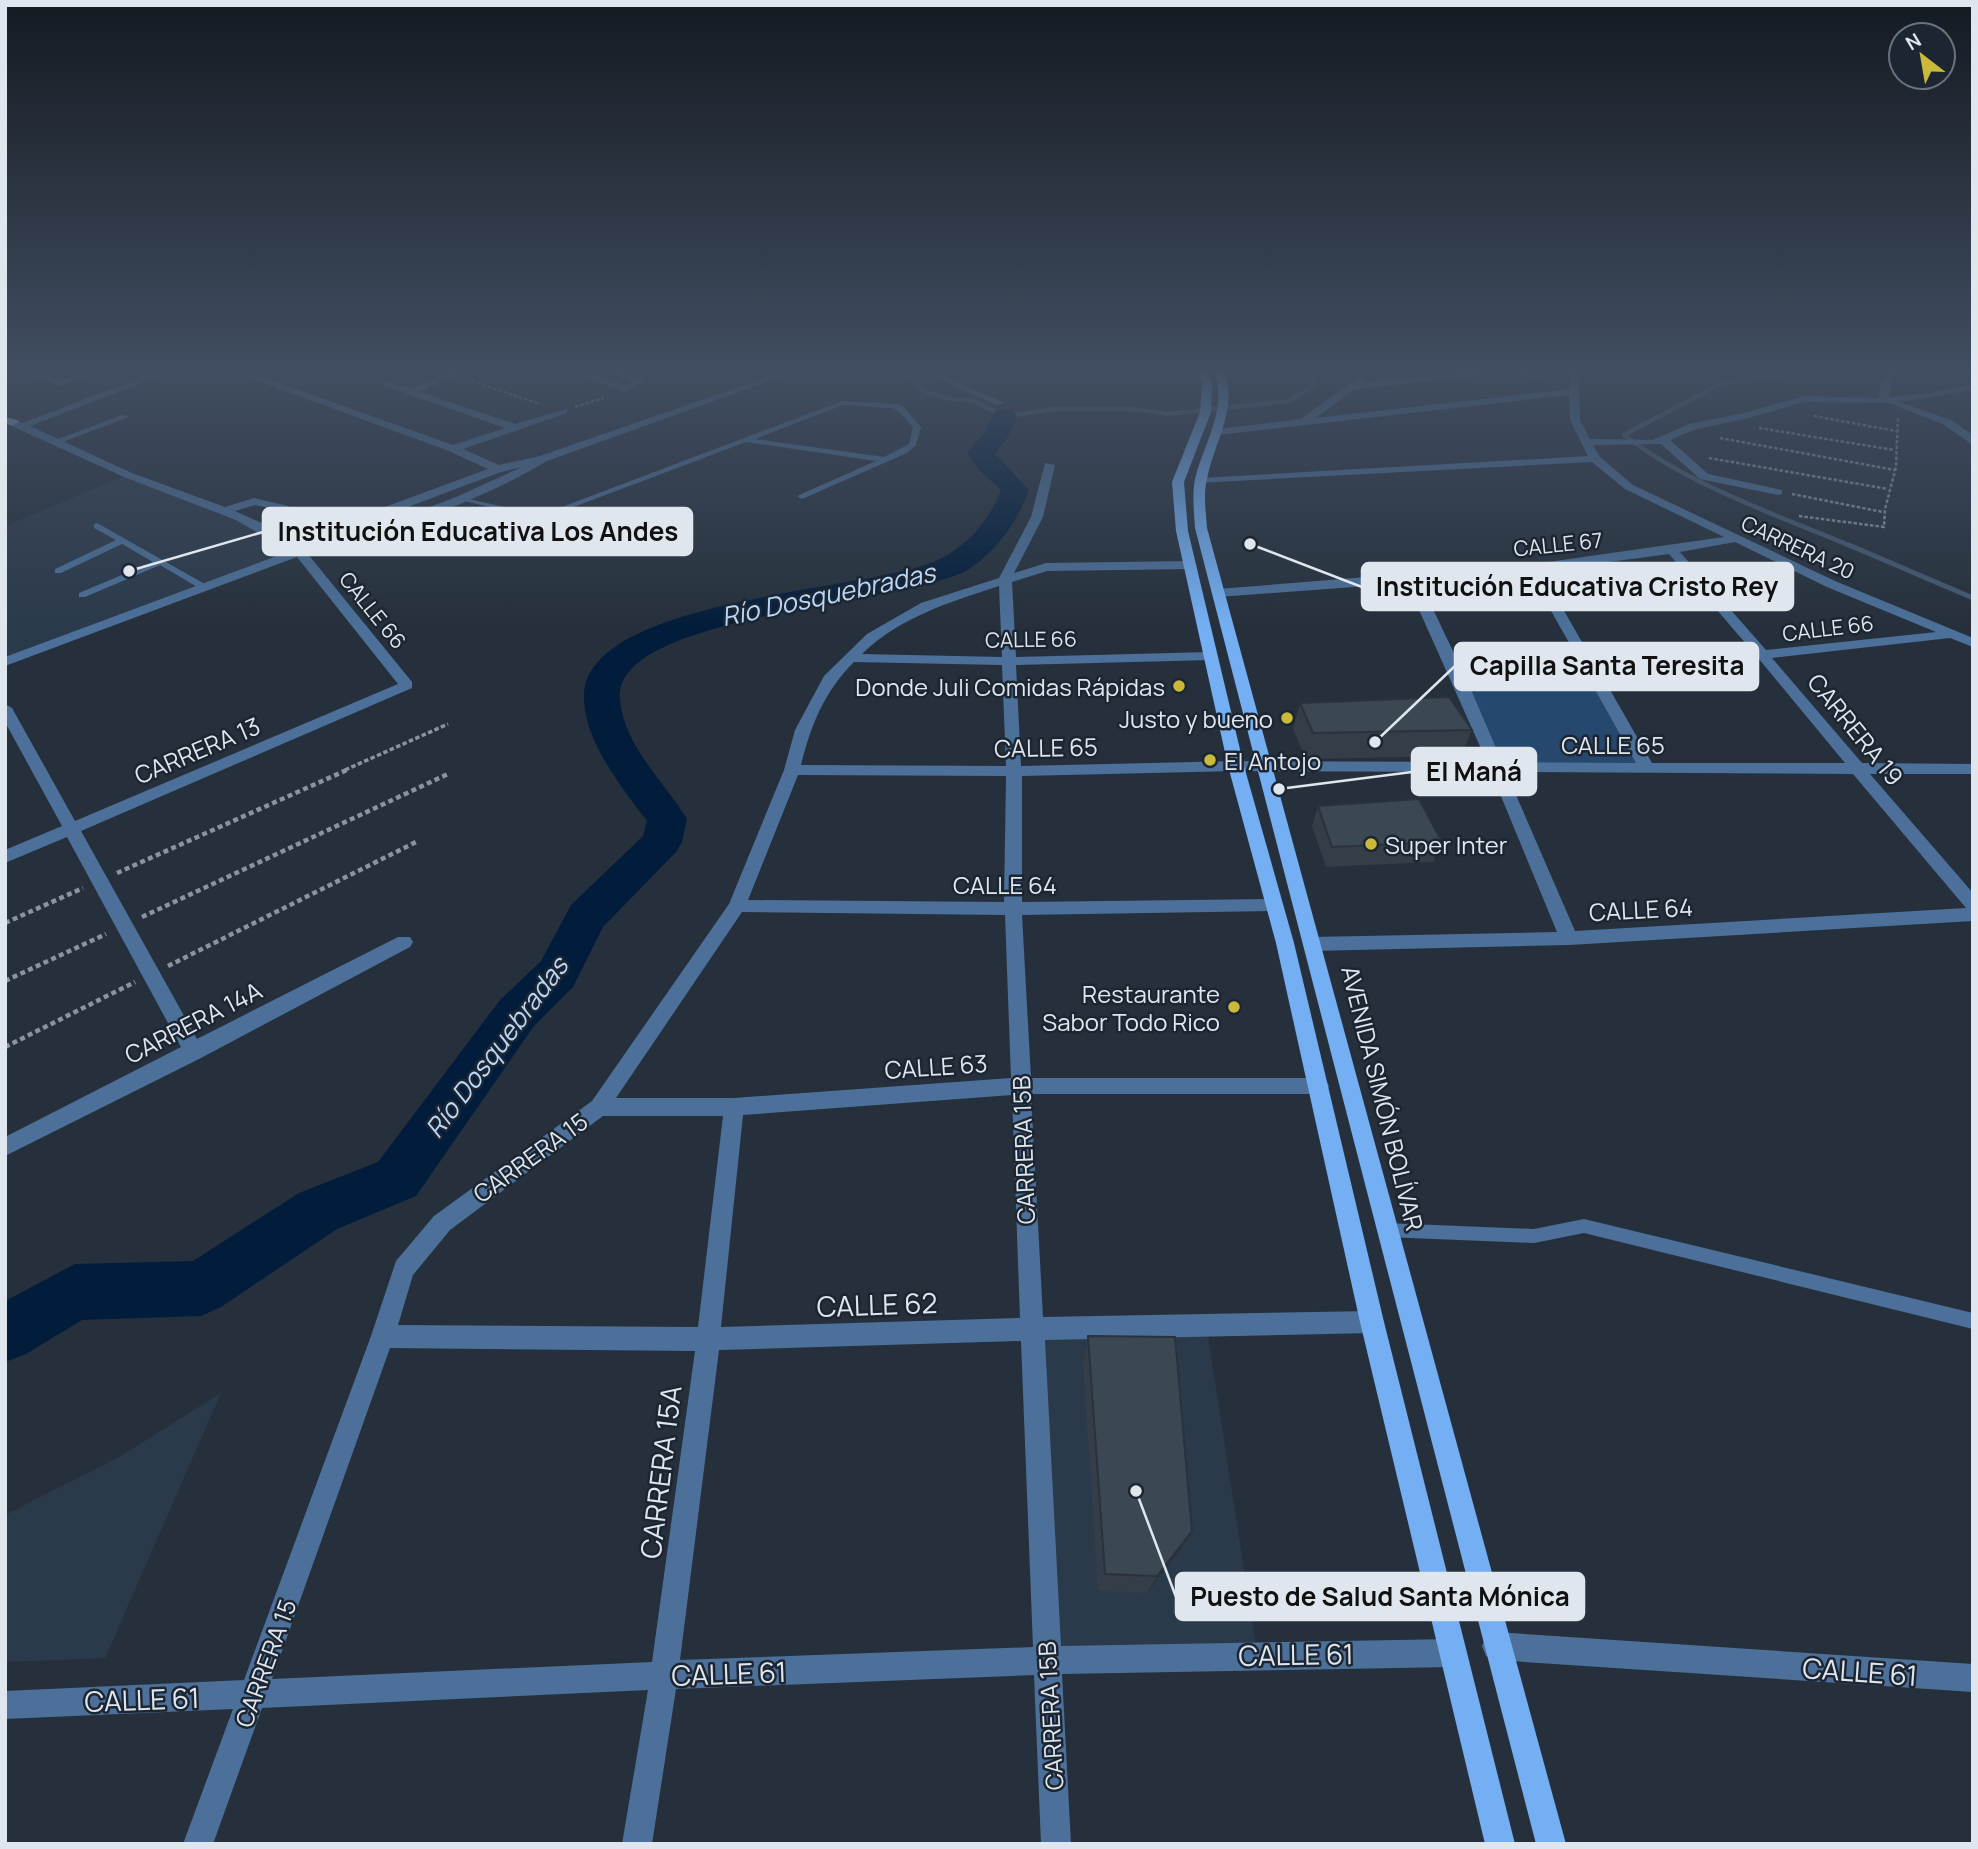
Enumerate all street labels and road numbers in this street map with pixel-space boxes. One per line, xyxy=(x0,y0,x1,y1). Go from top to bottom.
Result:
street label: CARRERA 20 xyxy=(1737,509,1859,585)
street label: CALLE 67 xyxy=(1512,525,1604,563)
street label: CALLE 66 xyxy=(333,566,413,654)
street label: CALLE 66 xyxy=(1781,609,1875,647)
street label: CALLE 66 xyxy=(985,624,1077,654)
street label: CARRERA 19 xyxy=(1801,666,1911,792)
street label: CARRERA 13 xyxy=(129,709,265,791)
street label: CALLE 65 xyxy=(1561,728,1665,761)
street label: CALLE 65 xyxy=(994,730,1098,764)
street label: CALLE 64 xyxy=(953,868,1057,901)
street label: CALLE 64 xyxy=(1588,890,1694,928)
street label: AVENIDA SIMÓN BOLÍVAR xyxy=(1334,962,1432,1234)
street label: CARRERA 14A xyxy=(119,973,267,1071)
street label: CALLE 63 xyxy=(883,1046,989,1086)
street label: CARRERA 15B xyxy=(1004,1075,1042,1225)
street label: CARRERA 15 xyxy=(466,1104,594,1210)
street label: CALLE 62 xyxy=(816,1283,938,1325)
street label: CARRERA 15A xyxy=(631,1383,690,1561)
street label: CARRERA 15 xyxy=(227,1594,303,1732)
street label: CALLE 61 xyxy=(1238,1634,1354,1674)
street label: CARRERA 15B xyxy=(1030,1641,1070,1791)
street label: CALLE 61 xyxy=(1801,1648,1919,1694)
street label: CALLE 61 xyxy=(671,1652,787,1694)
street label: CALLE 61 xyxy=(84,1678,200,1720)

